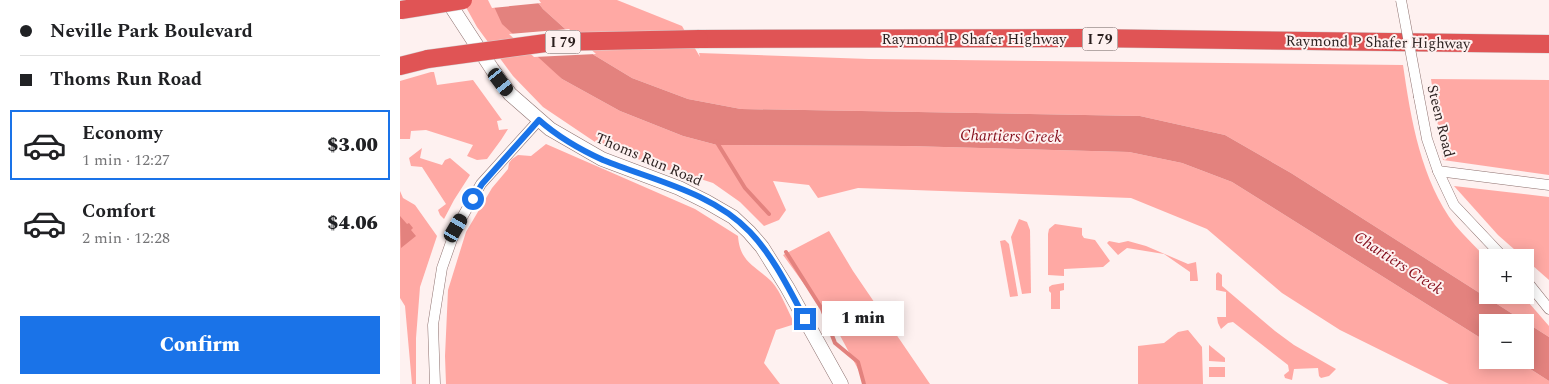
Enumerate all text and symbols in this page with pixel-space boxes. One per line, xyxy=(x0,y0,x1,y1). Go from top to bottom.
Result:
text: Neville Park Boulevard xyxy=(50,17,253,46)
street label: Raymond P Shafer Highway xyxy=(882,28,1067,51)
road number: I 79 xyxy=(1082,28,1118,50)
street label: Raymond P Shafer Highway xyxy=(1285,29,1471,56)
road number: I 79 xyxy=(546,31,580,54)
text: Thoms Run Road xyxy=(50,65,202,94)
car xyxy=(485,66,516,98)
street label: Steen Road xyxy=(1420,82,1461,160)
text: Economy xyxy=(82,119,163,148)
icon: car xyxy=(22,123,67,168)
water label: Chartiers Creek xyxy=(960,123,1063,149)
street label: Thoms Run Road xyxy=(592,126,706,192)
text: $3.00 xyxy=(327,131,378,160)
text: 1 min · 12:27 xyxy=(82,148,170,172)
route start xyxy=(462,188,484,210)
text: Comfort xyxy=(82,197,156,226)
icon: car xyxy=(22,201,67,246)
text: $4.06 xyxy=(327,209,378,238)
car xyxy=(442,211,469,245)
water label: Chartiers Creek xyxy=(1349,225,1448,301)
text: 2 min · 12:28 xyxy=(82,226,170,250)
map controls xyxy=(1479,249,1534,369)
button: + xyxy=(1479,249,1534,304)
callout: 1 min xyxy=(822,302,905,336)
text: 1 min xyxy=(841,306,885,330)
route end xyxy=(794,308,816,330)
button: − xyxy=(1479,314,1534,369)
button: Confirm xyxy=(20,316,380,374)

